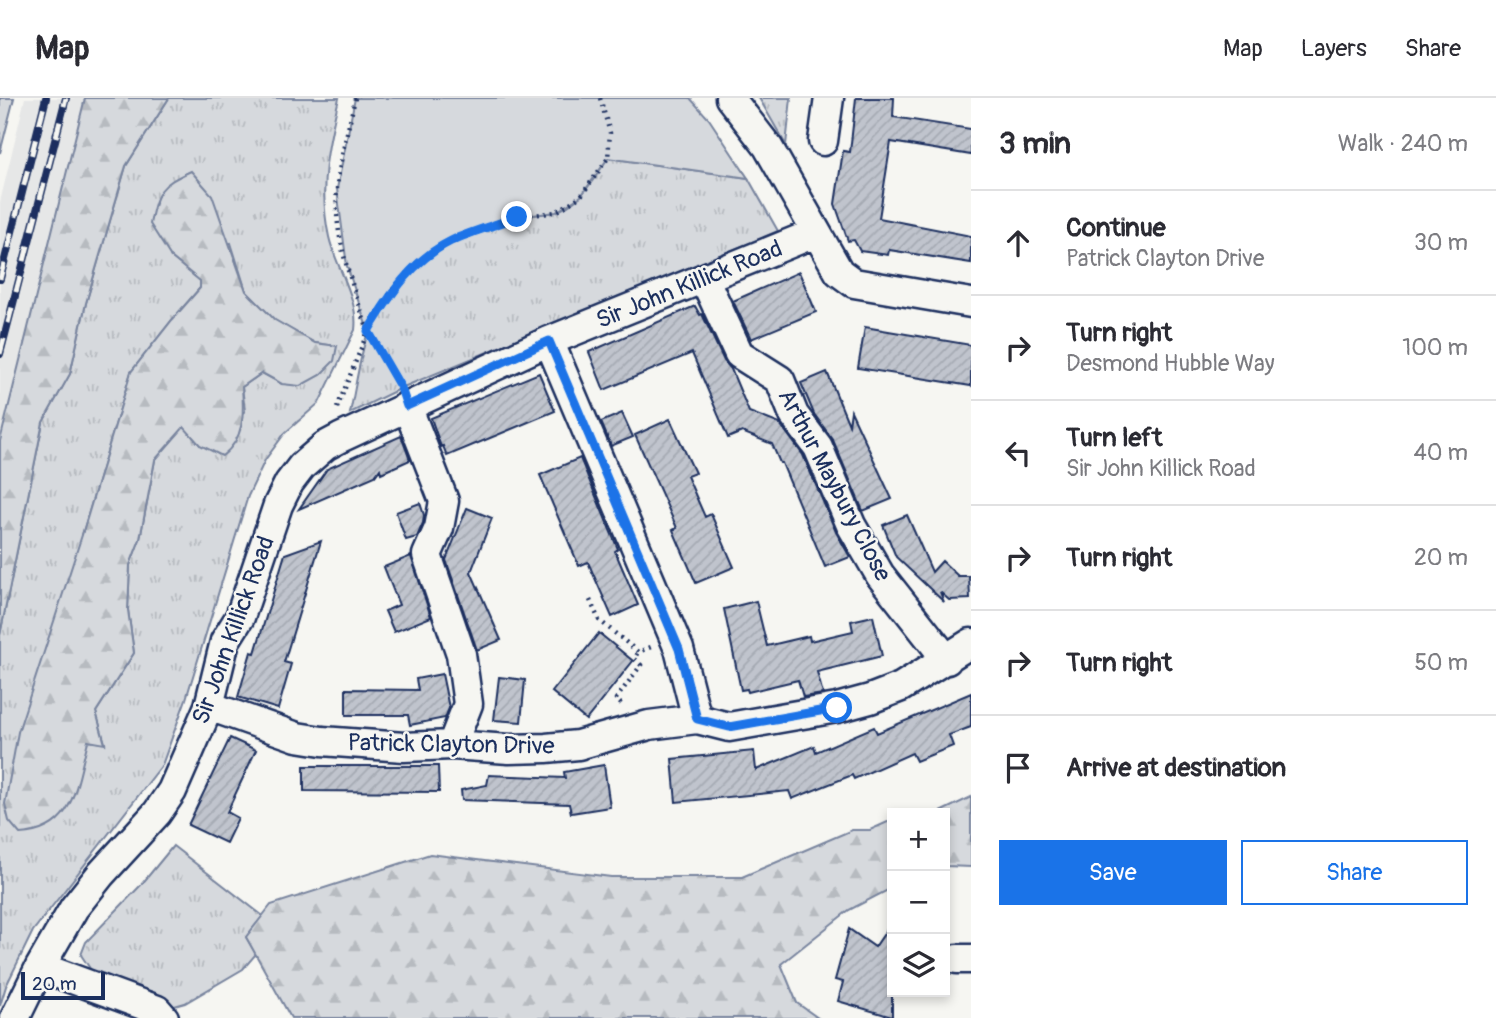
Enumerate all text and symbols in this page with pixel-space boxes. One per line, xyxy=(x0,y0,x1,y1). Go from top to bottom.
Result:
text: Map xyxy=(35,28,90,69)
text: Map xyxy=(1223,34,1263,63)
text: Layers xyxy=(1301,34,1367,63)
text: Share xyxy=(1405,34,1461,63)
text: 3 min xyxy=(999,125,1071,162)
text: Walk · 240 m xyxy=(1338,129,1468,158)
route end xyxy=(501,201,532,232)
text: Continue xyxy=(1066,212,1166,244)
icon: ahead xyxy=(999,224,1037,262)
text: 30 m xyxy=(1414,228,1468,257)
street label: Sir John Killick Road xyxy=(592,234,786,335)
text: Patrick Clayton Drive xyxy=(1066,244,1264,273)
text: Turn right xyxy=(1066,317,1172,349)
icon: right xyxy=(999,329,1037,367)
text: 100 m xyxy=(1402,333,1468,362)
text: Desmond Hubble Way xyxy=(1066,349,1275,378)
street label: Arthur Maybury Close xyxy=(772,384,898,586)
text: Turn left xyxy=(1066,422,1162,454)
icon: left xyxy=(999,434,1037,472)
text: 40 m xyxy=(1414,438,1468,467)
text: Sir John Killick Road xyxy=(1066,454,1256,483)
street label: Sir John Killick Road xyxy=(186,532,281,728)
icon: right xyxy=(999,539,1037,577)
text: Turn right xyxy=(1066,542,1172,574)
text: 20 m xyxy=(1414,543,1468,572)
icon: right xyxy=(999,644,1037,682)
text: Turn right xyxy=(1066,647,1172,679)
text: 50 m xyxy=(1414,648,1468,677)
route start xyxy=(821,692,852,723)
street label: Patrick Clayton Drive xyxy=(347,728,555,761)
icon: arrive xyxy=(999,749,1037,787)
text: Arrive at destination xyxy=(1066,752,1286,784)
map controls xyxy=(887,808,950,997)
button: + xyxy=(887,808,950,871)
button: Save xyxy=(999,840,1227,905)
button: Share xyxy=(1241,840,1468,905)
button: − xyxy=(887,871,950,934)
button: layers xyxy=(887,934,950,997)
scale bar xyxy=(21,969,105,1001)
text: 20 m xyxy=(32,972,77,996)

